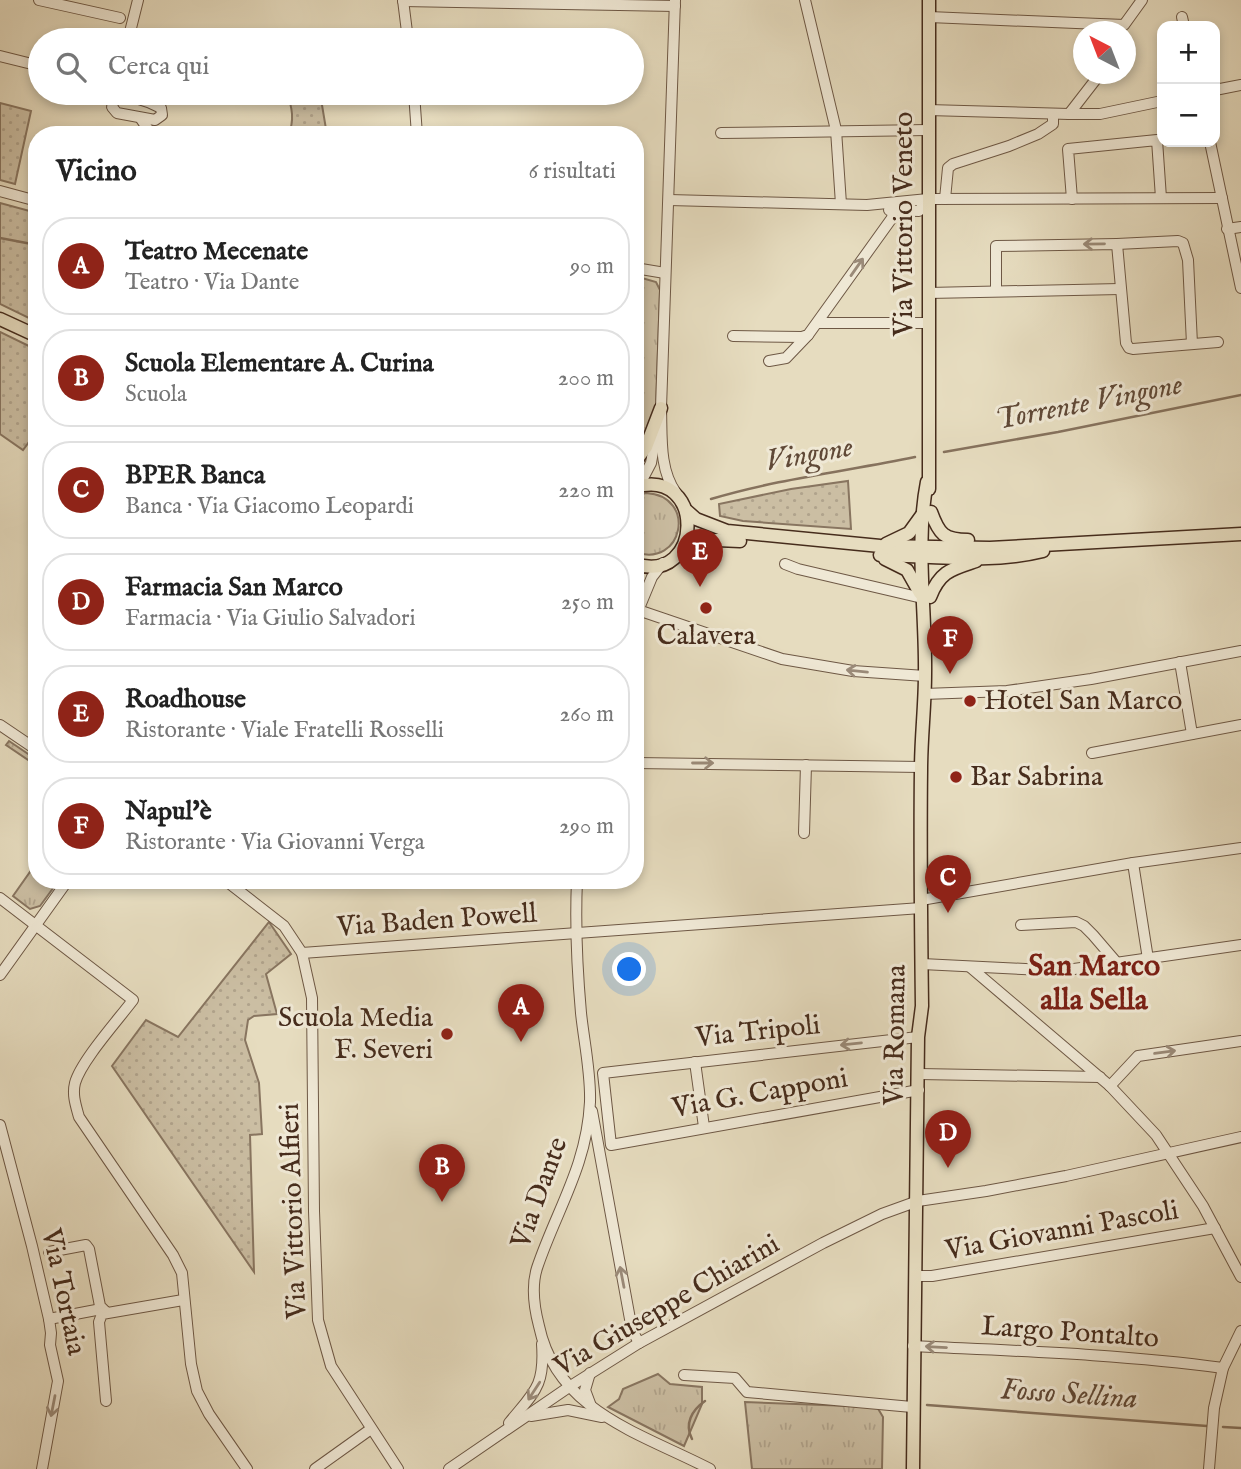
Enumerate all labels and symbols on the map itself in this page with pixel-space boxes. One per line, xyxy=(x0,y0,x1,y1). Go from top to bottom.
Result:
north arrow xyxy=(1073,21,1136,84)
street label: Via Vittorio Veneto xyxy=(887,112,922,337)
one-way arrow xyxy=(1083,238,1106,251)
one-way arrow xyxy=(850,258,864,277)
water label: Torrente Vingone xyxy=(992,366,1186,440)
water label: Vingone xyxy=(762,429,856,481)
pin: E xyxy=(677,529,723,587)
marker: Calavera xyxy=(698,600,714,616)
pin: F xyxy=(927,616,973,674)
place label: Calavera xyxy=(656,619,756,654)
one-way arrow xyxy=(846,664,869,677)
place label: Hotel San Marco xyxy=(984,684,1182,719)
marker: Hotel San Marco xyxy=(962,693,978,709)
one-way arrow xyxy=(692,756,715,770)
place label: Bar Sabrina xyxy=(970,760,1104,795)
marker: Bar Sabrina xyxy=(948,769,964,785)
pin: C xyxy=(925,855,971,913)
street label: Via Baden Powell xyxy=(335,897,538,946)
district label: San Marco alla Sella xyxy=(1028,948,1160,1020)
your location xyxy=(612,952,646,986)
street label: Via Romana xyxy=(877,963,915,1107)
pin: A xyxy=(498,984,544,1042)
place label: Scuola Media F. Severi xyxy=(278,1001,434,1068)
street label: Via Tripoli xyxy=(693,1008,822,1056)
marker: Scuola Media F. Severi xyxy=(439,1026,455,1042)
one-way arrow xyxy=(840,1038,862,1051)
one-way arrow xyxy=(1153,1045,1176,1058)
street label: Via G. Capponi xyxy=(668,1061,851,1127)
street label: Via Vittorio Alfieri xyxy=(273,1102,315,1321)
pin: D xyxy=(925,1110,971,1168)
street label: Via Dante xyxy=(503,1132,576,1254)
pin: B xyxy=(419,1144,465,1202)
street label: Via Giovanni Pascoli xyxy=(942,1193,1181,1269)
street label: Via Tortaia xyxy=(32,1225,94,1359)
street label: Via Giuseppe Chiarini xyxy=(547,1227,786,1385)
one-way arrow xyxy=(615,1266,628,1289)
street label: Largo Pontalto xyxy=(980,1309,1160,1357)
one-way arrow xyxy=(924,1341,947,1354)
water label: Fosso Sellina xyxy=(999,1371,1139,1419)
one-way arrow xyxy=(527,1380,541,1400)
one-way arrow xyxy=(46,1394,60,1417)

